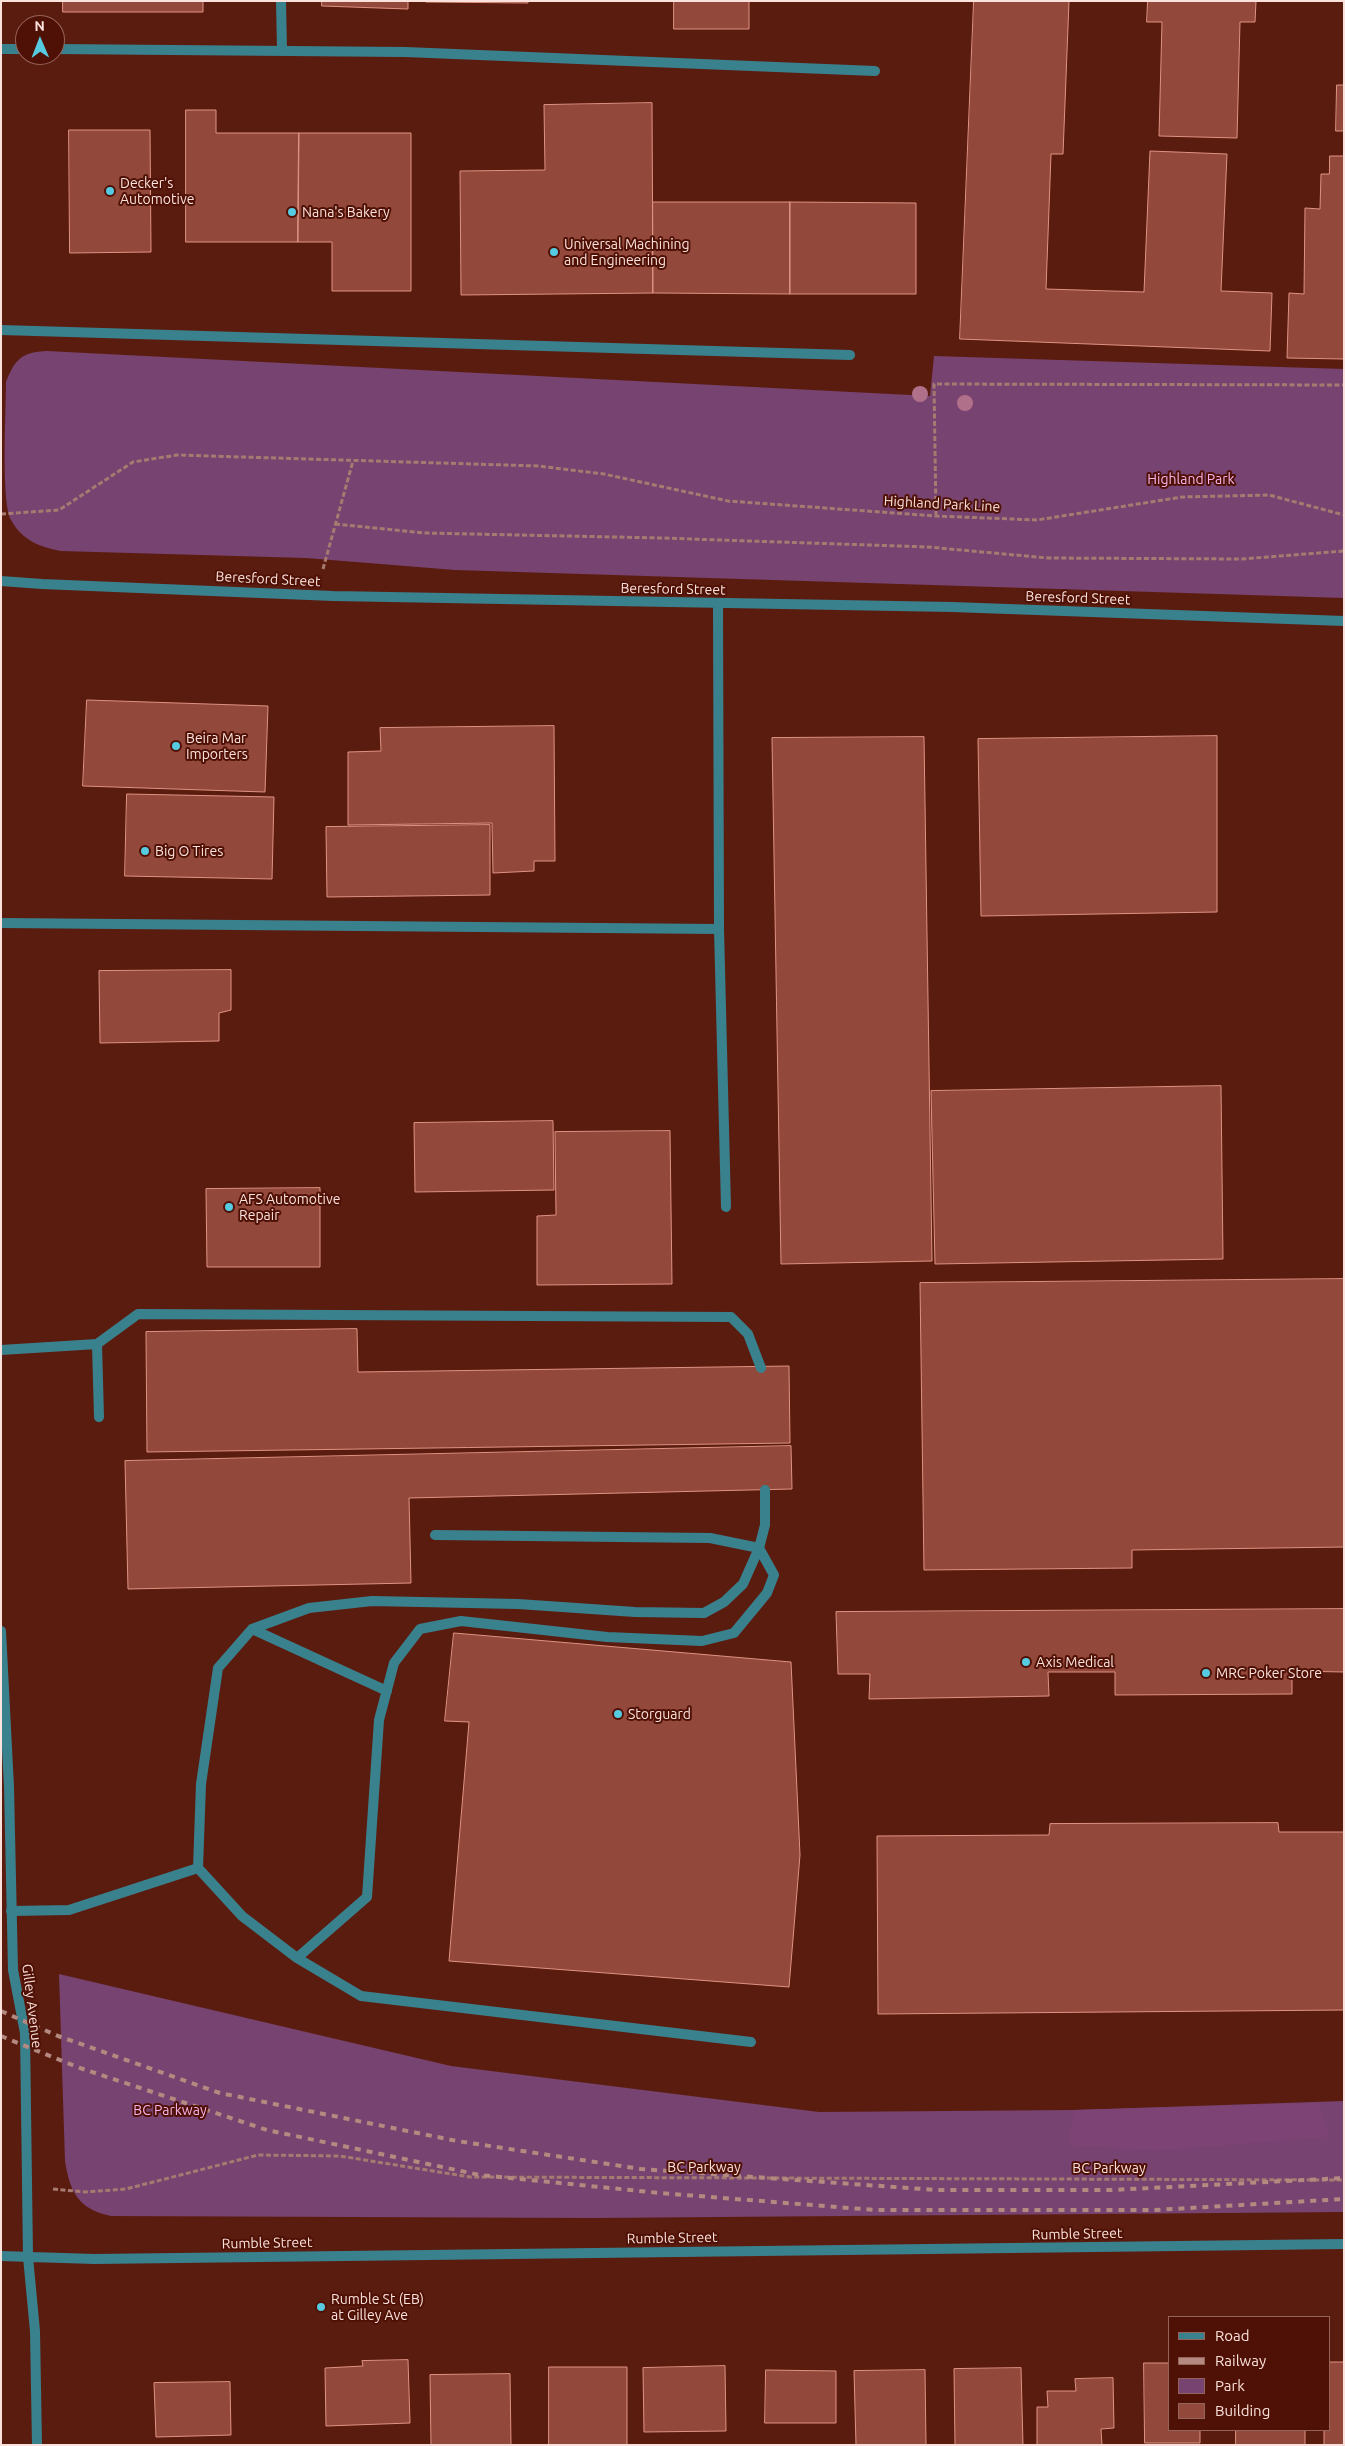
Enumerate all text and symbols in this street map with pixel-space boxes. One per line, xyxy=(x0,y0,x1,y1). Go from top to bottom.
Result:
north arrow xyxy=(15,15,65,65)
text: N xyxy=(34,18,45,34)
place label: Decker's Automotive xyxy=(120,175,194,208)
marker: Decker's Automotive xyxy=(104,185,116,197)
place label: Nana's Bakery xyxy=(302,204,390,220)
marker: Nana's Bakery xyxy=(286,206,298,218)
place label: Universal Machining and Engineering xyxy=(564,236,690,268)
marker: Universal Machining and Engineering xyxy=(548,246,560,258)
park label: Highland Park xyxy=(1147,471,1235,487)
street label: Highland Park Line xyxy=(883,493,1001,515)
street label: Beresford Street xyxy=(215,568,321,590)
street label: Beresford Street xyxy=(620,580,726,598)
street label: Beresford Street xyxy=(1025,588,1131,608)
place label: Beira Mar Importers xyxy=(186,730,248,762)
marker: Beira Mar Importers xyxy=(170,740,182,752)
place label: Big O Tires xyxy=(155,843,223,859)
marker: Big O Tires xyxy=(139,845,151,857)
place label: AFS Automotive Repair xyxy=(239,1191,340,1224)
marker: AFS Automotive Repair xyxy=(223,1201,235,1213)
place label: Axis Medical xyxy=(1036,1654,1114,1670)
marker: Axis Medical xyxy=(1020,1656,1032,1668)
place label: MRC Poker Store xyxy=(1216,1665,1322,1681)
marker: MRC Poker Store xyxy=(1200,1667,1212,1679)
place label: Storguard xyxy=(628,1706,691,1722)
marker: Storguard xyxy=(612,1708,624,1720)
street label: Gilley Avenue xyxy=(18,1963,46,2049)
park label: BC Parkway xyxy=(133,2102,207,2118)
street label: BC Parkway xyxy=(667,2159,741,2175)
street label: BC Parkway xyxy=(1072,2160,1146,2176)
street label: Rumble Street xyxy=(1032,2225,1122,2243)
street label: Rumble Street xyxy=(627,2229,717,2247)
street label: Rumble Street xyxy=(222,2234,312,2252)
place label: Rumble St (EB) at Gilley Ave xyxy=(331,2291,424,2324)
marker: Rumble St (EB) at Gilley Ave xyxy=(315,2301,327,2313)
legend xyxy=(1168,2316,1330,2431)
text: Road xyxy=(1215,2327,1250,2344)
text: Railway xyxy=(1215,2352,1266,2369)
text: Park xyxy=(1215,2377,1245,2394)
text: Building xyxy=(1215,2402,1270,2419)

